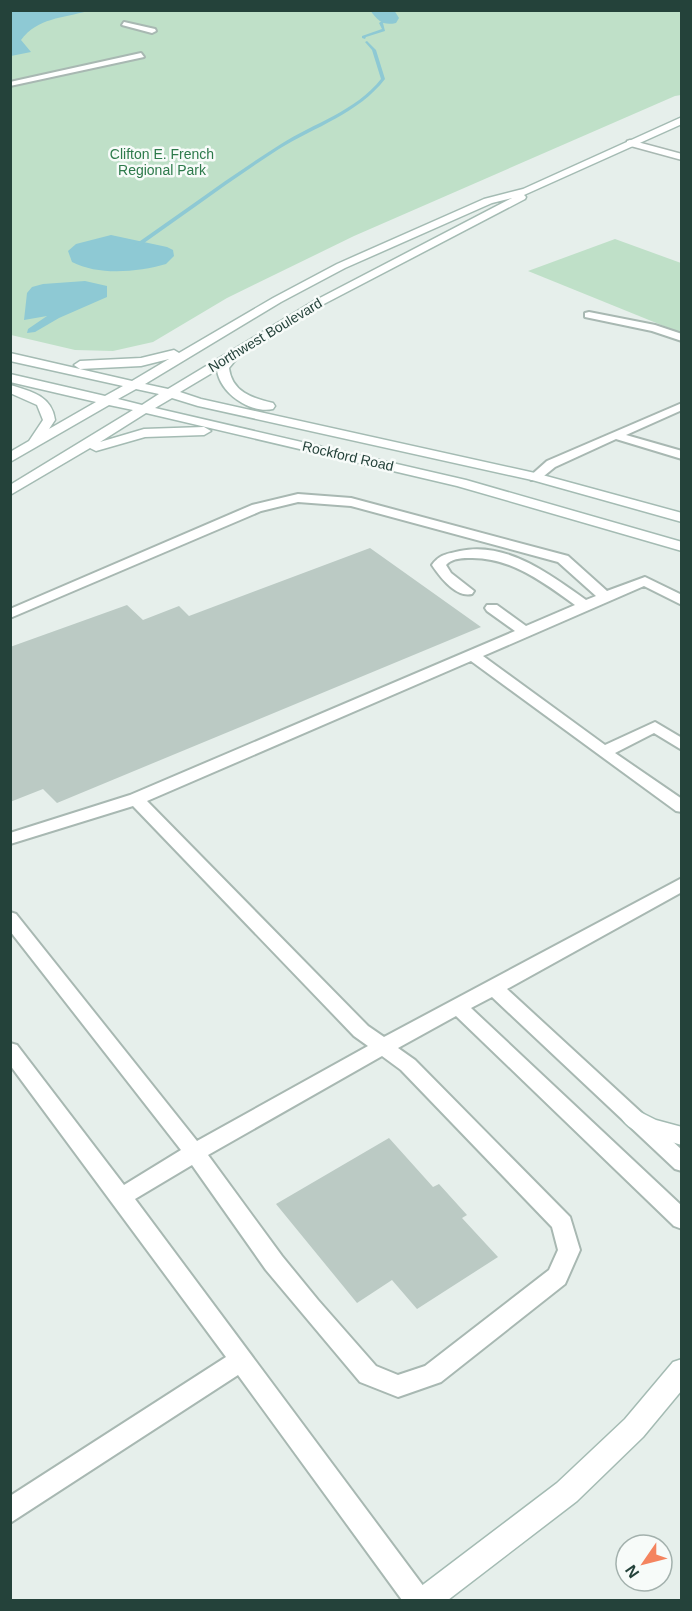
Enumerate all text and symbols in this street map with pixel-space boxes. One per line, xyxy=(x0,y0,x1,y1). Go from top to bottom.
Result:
park label: Clifton E. French Regional Park xyxy=(110,146,214,178)
street label: Northwest Boulevard xyxy=(205,295,325,375)
street label: Rockford Road xyxy=(301,438,395,474)
north arrow xyxy=(614,1533,674,1593)
text: N xyxy=(622,1562,642,1581)

